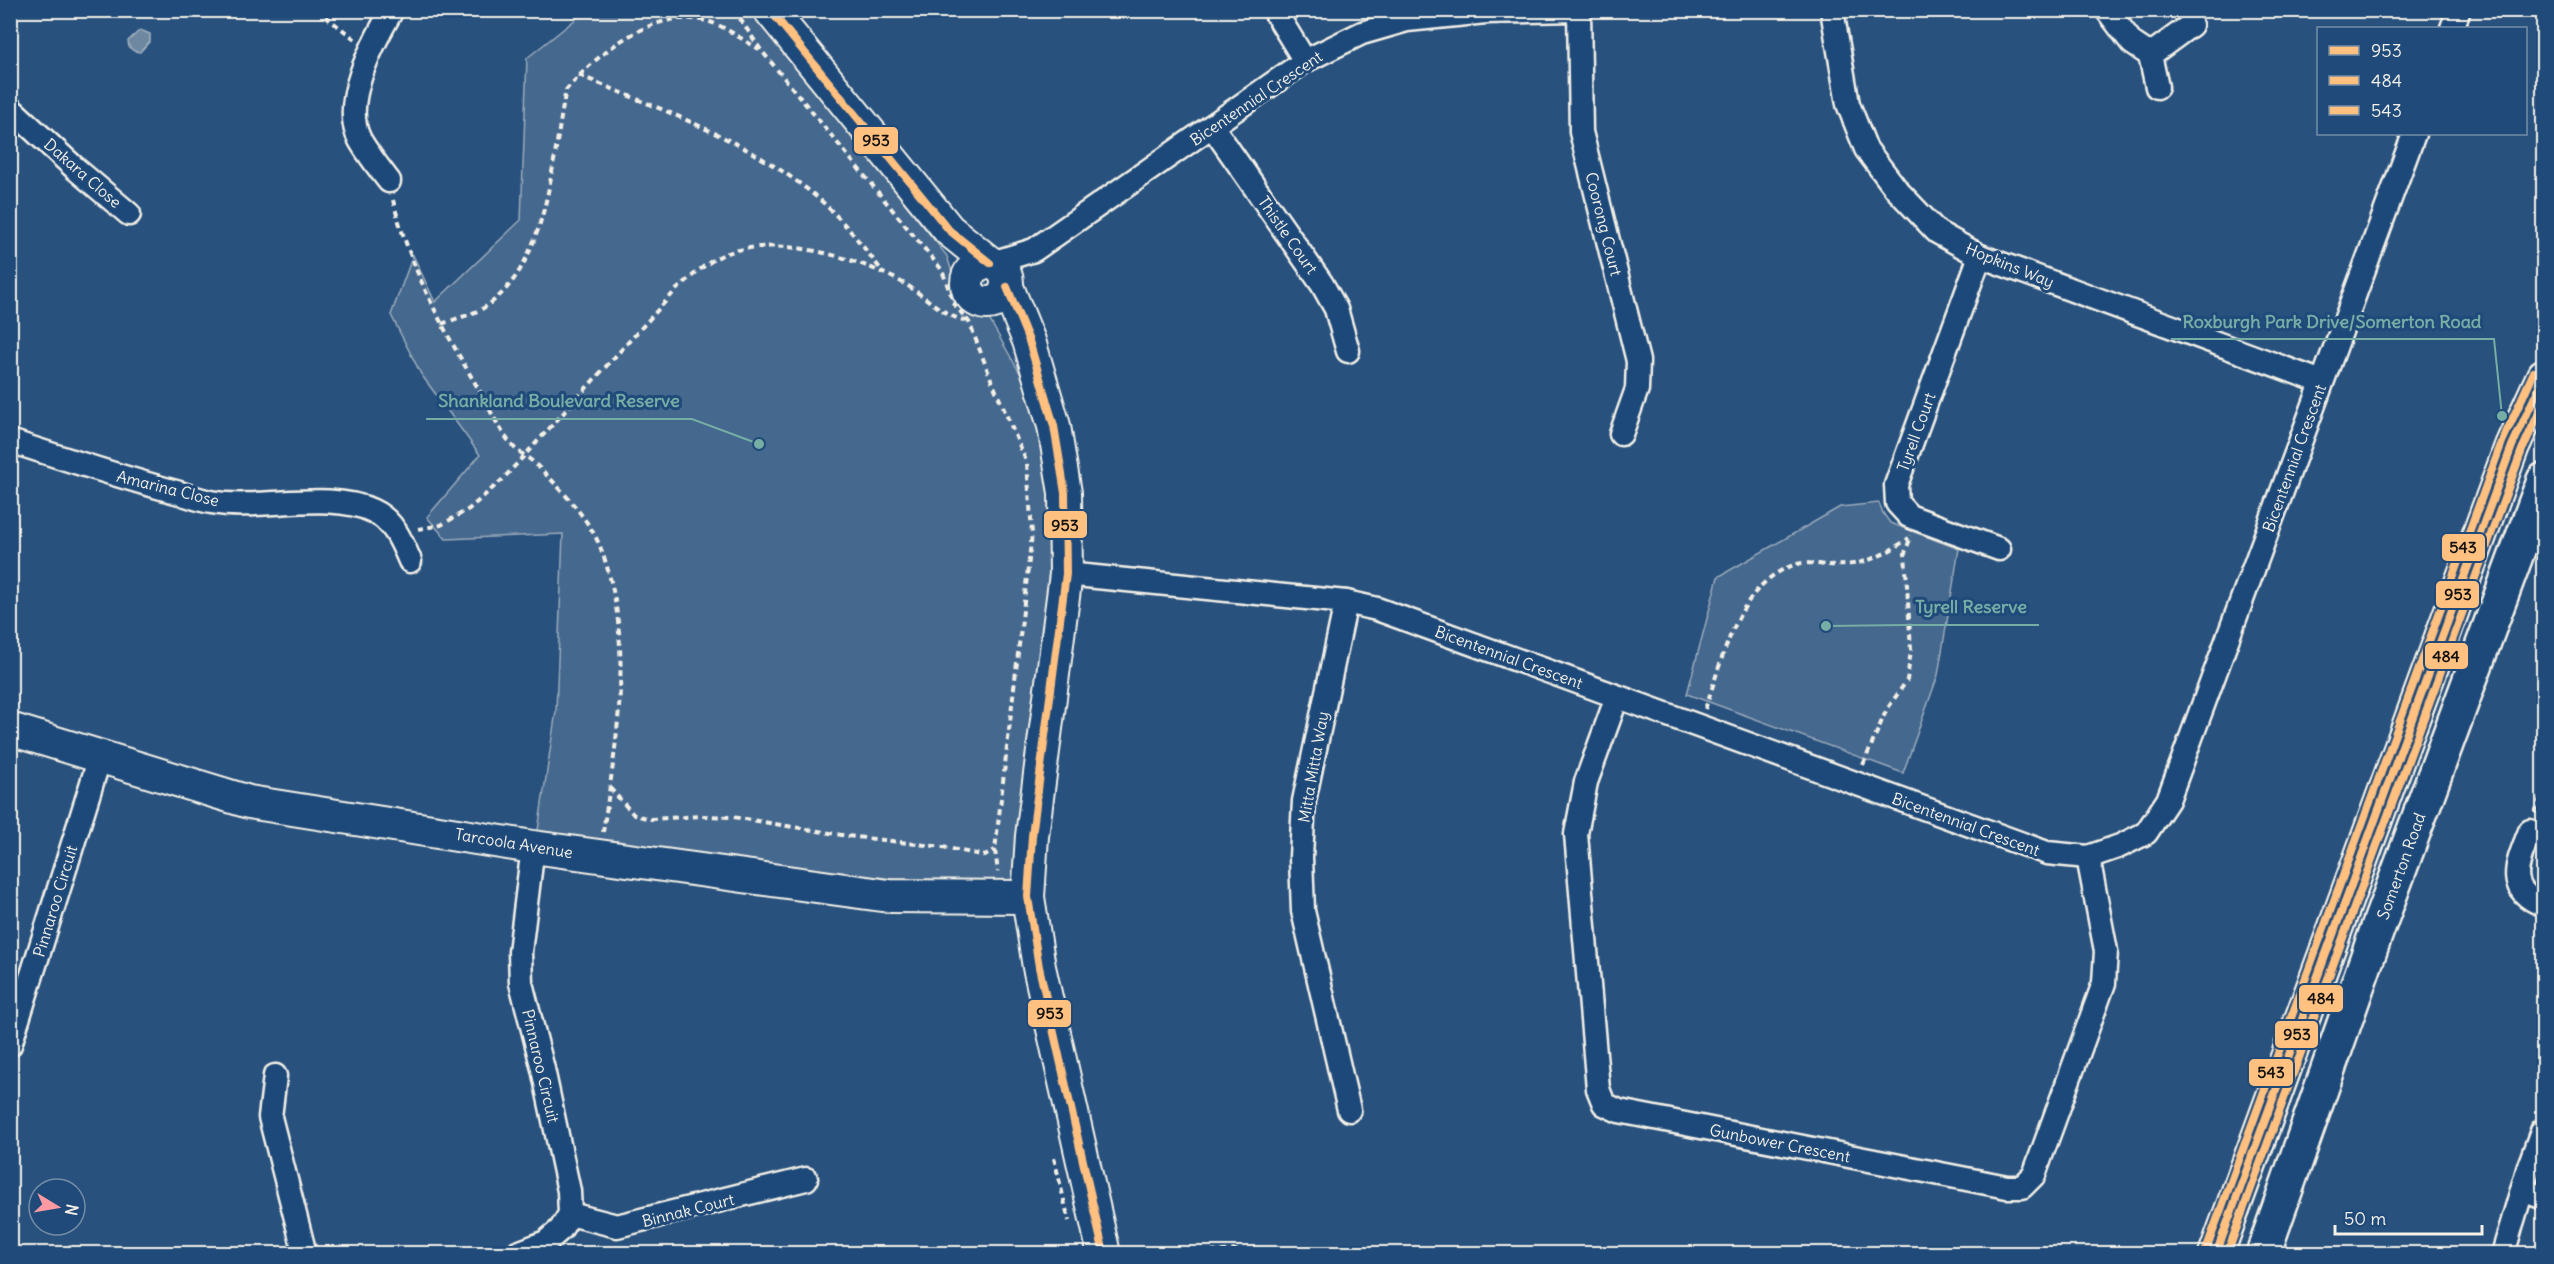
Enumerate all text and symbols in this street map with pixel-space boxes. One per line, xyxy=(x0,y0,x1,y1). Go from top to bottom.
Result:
legend xyxy=(2317,27,2527,135)
text: 953 xyxy=(2371,39,2402,62)
street label: Bicentennial Crescent xyxy=(1186,46,1327,150)
text: 484 xyxy=(2371,69,2402,92)
text: 543 xyxy=(2371,99,2402,122)
line badge: 953 xyxy=(853,126,899,155)
text: 953 xyxy=(862,130,890,150)
street label: Dakara Close xyxy=(40,134,126,212)
street label: Coorong Court xyxy=(1581,170,1627,279)
street label: Thistle Court xyxy=(1254,192,1322,278)
street label: Hopkins Way xyxy=(1963,238,2057,292)
callout: Roxburgh Park Drive/Somerton Road xyxy=(2171,303,2494,339)
text: Roxburgh Park Drive/Somerton Road xyxy=(2183,310,2482,333)
street label: Bicentennial Crescent xyxy=(2258,381,2330,534)
callout: Shankland Boulevard Reserve xyxy=(426,383,692,419)
text: Shankland Boulevard Reserve xyxy=(438,389,680,412)
street label: Tyrell Court xyxy=(1892,389,1940,474)
street label: Amarina Close xyxy=(115,466,221,510)
line badge: 953 xyxy=(1043,510,1088,539)
text: 953 xyxy=(1051,515,1079,535)
line badge: 543 xyxy=(2441,533,2486,562)
text: 543 xyxy=(2449,537,2477,557)
line badge: 953 xyxy=(2435,580,2480,609)
text: 953 xyxy=(2444,584,2472,604)
callout: Tyrell Reserve xyxy=(1904,589,2039,625)
text: Tyrell Reserve xyxy=(1915,595,2027,618)
street label: Bicentennial Crescent xyxy=(1433,621,1586,693)
line badge: 484 xyxy=(2424,642,2469,670)
text: 484 xyxy=(2432,646,2460,666)
street label: Mitta Mitta Way xyxy=(1293,710,1333,824)
street label: Bicentennial Crescent xyxy=(1890,788,2043,860)
street label: Somerton Road xyxy=(2372,810,2430,922)
street label: Tarcoola Avenue xyxy=(454,824,574,862)
street label: Pinnaroo Circuit xyxy=(28,842,82,959)
line badge: 484 xyxy=(2298,984,2344,1013)
text: 484 xyxy=(2307,988,2335,1008)
line badge: 953 xyxy=(1027,999,1072,1028)
text: 953 xyxy=(1036,1003,1064,1023)
street label: Pinnaroo Circuit xyxy=(518,1007,564,1125)
line badge: 953 xyxy=(2274,1020,2319,1049)
text: 953 xyxy=(2283,1024,2311,1044)
line badge: 543 xyxy=(2248,1058,2294,1087)
text: 543 xyxy=(2257,1062,2285,1082)
street label: Gunbower Crescent xyxy=(1708,1120,1853,1167)
north arrow xyxy=(27,1177,87,1237)
street label: Binnak Court xyxy=(640,1189,737,1231)
scale bar xyxy=(2335,1198,2482,1236)
text: N xyxy=(61,1203,83,1217)
text: 50 m xyxy=(2344,1207,2386,1230)

